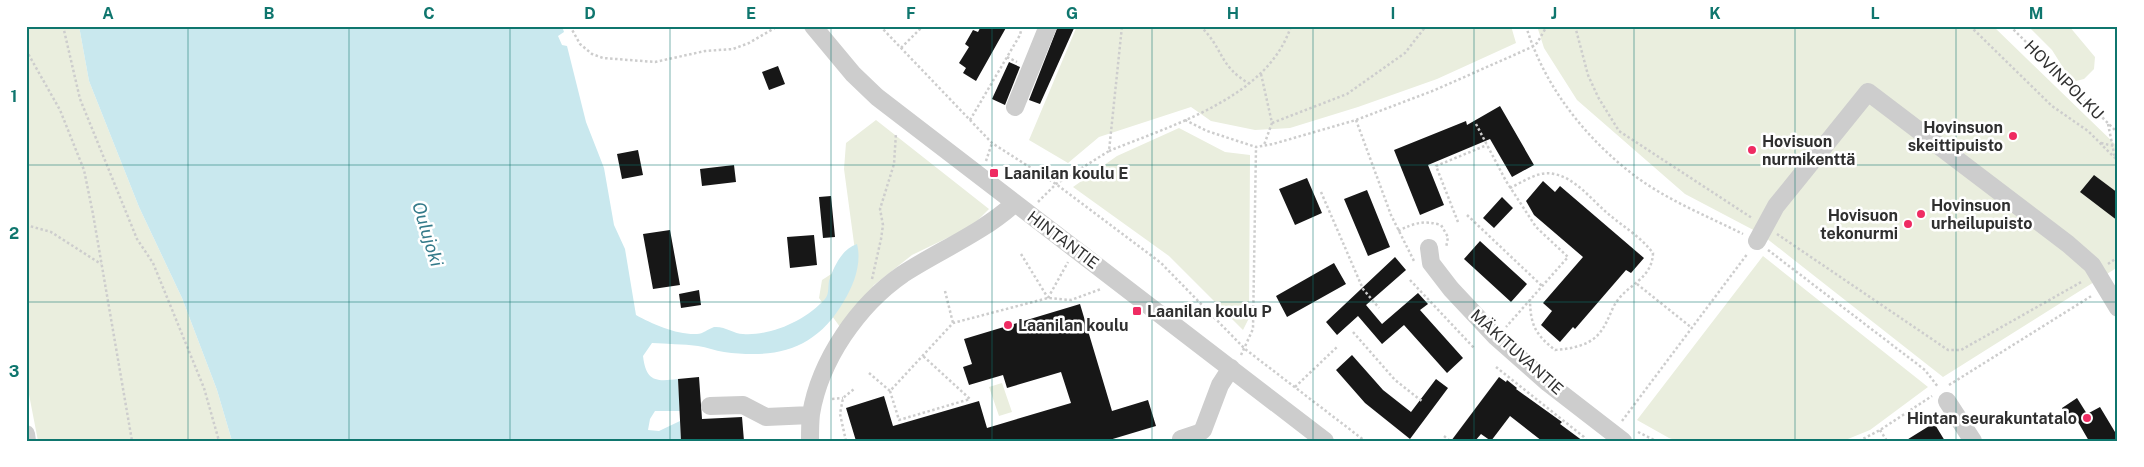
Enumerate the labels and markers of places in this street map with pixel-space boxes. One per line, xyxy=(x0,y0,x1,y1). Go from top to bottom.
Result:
place label: Hovinsuon skeittipuisto xyxy=(1908,118,2003,155)
marker: Hovinsuon skeittipuisto xyxy=(2007,130,2019,142)
place label: Hovisuon nurmikenttä xyxy=(1762,132,1855,169)
marker: Hovisuon nurmikenttä xyxy=(1746,144,1758,156)
place label: Laanilan koulu E xyxy=(1004,164,1128,183)
marker: Laanilan koulu E xyxy=(988,167,1000,179)
place label: Hovinsuon urheilupuisto xyxy=(1931,196,2032,233)
place label: Hovisuon tekonurmi xyxy=(1820,206,1898,243)
marker: Hovinsuon urheilupuisto xyxy=(1915,208,1927,220)
marker: Hovisuon tekonurmi xyxy=(1902,218,1914,230)
place label: Laanilan koulu P xyxy=(1147,302,1272,321)
marker: Laanilan koulu P xyxy=(1131,305,1143,317)
place label: Laanilan koulu xyxy=(1018,316,1129,335)
marker: Laanilan koulu xyxy=(1002,319,1014,331)
place label: Hintan seurakuntatalo xyxy=(1907,409,2077,428)
marker: Hintan seurakuntatalo xyxy=(2081,412,2093,424)

